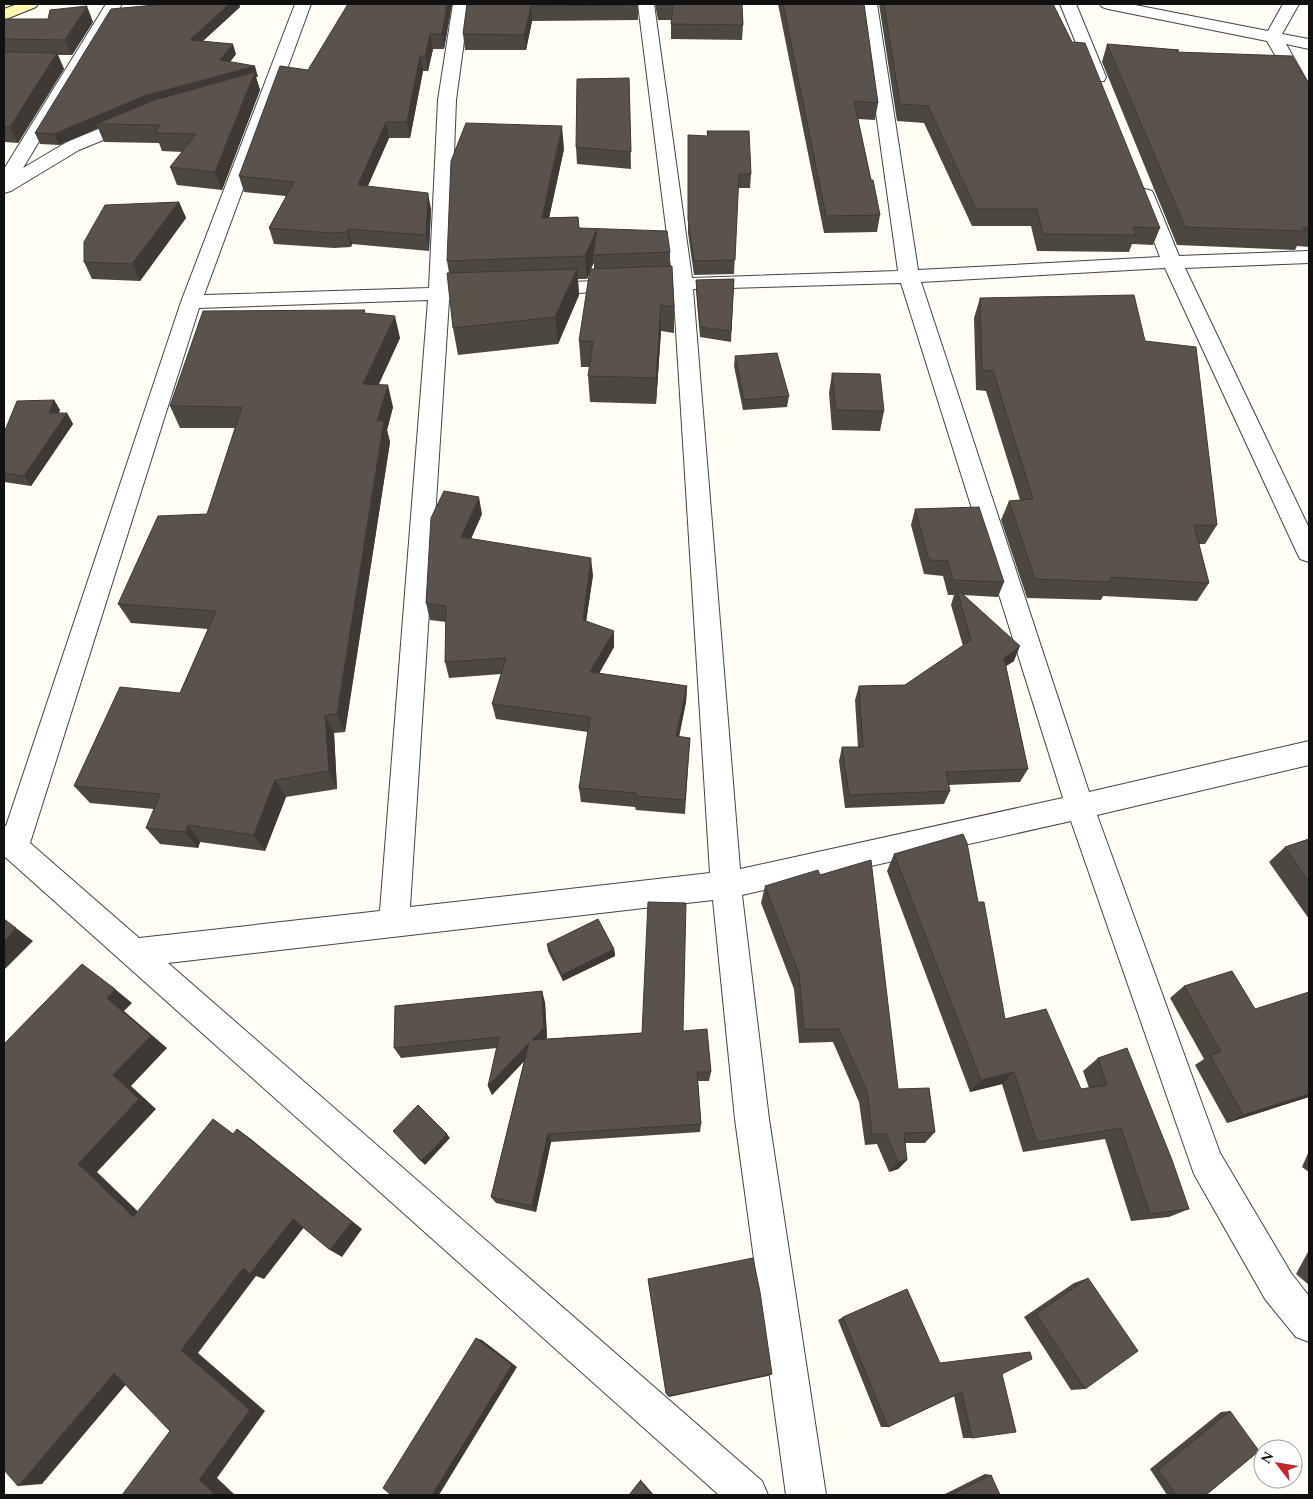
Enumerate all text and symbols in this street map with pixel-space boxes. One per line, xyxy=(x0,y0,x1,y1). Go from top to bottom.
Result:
north arrow xyxy=(1253,1439,1303,1489)
text: N xyxy=(1255,1447,1279,1468)

